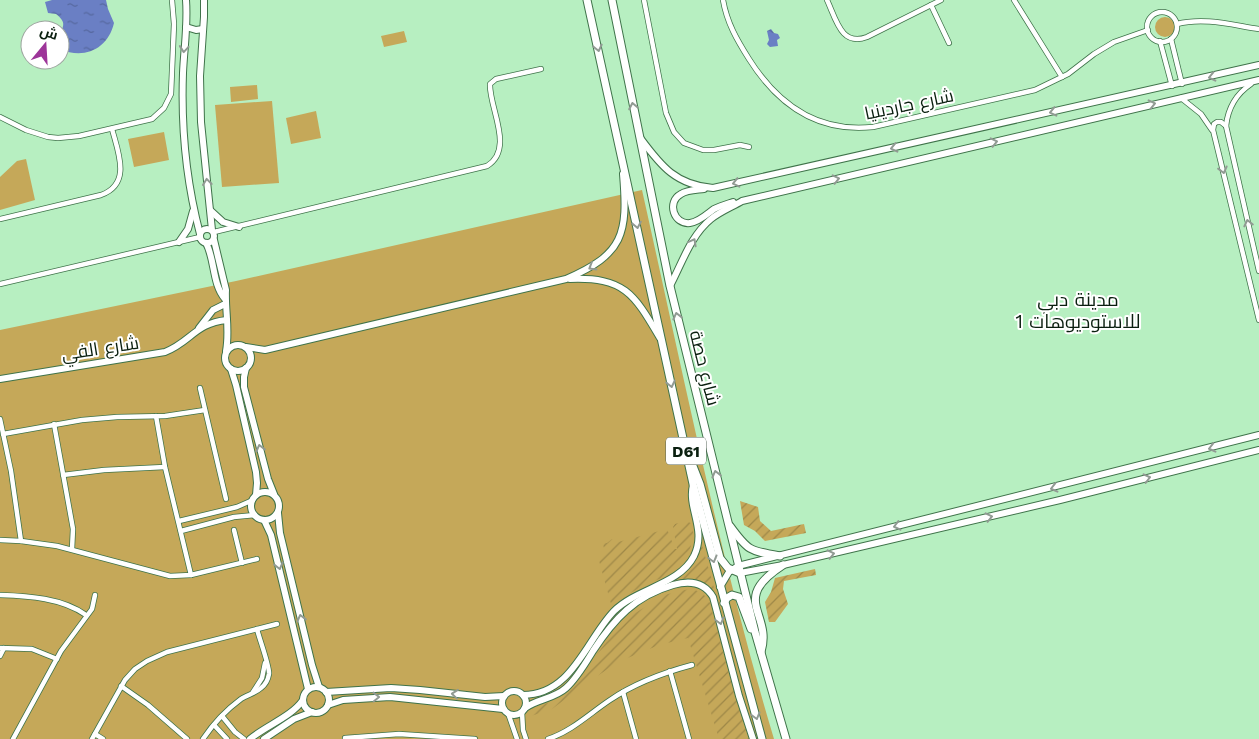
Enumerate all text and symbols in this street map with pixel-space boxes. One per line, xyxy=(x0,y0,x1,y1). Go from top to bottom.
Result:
north arrow xyxy=(20,20,70,70)
text: ش xyxy=(38,22,60,44)
one-way arrow xyxy=(592,43,603,52)
one-way arrow xyxy=(179,45,190,53)
one-way arrow xyxy=(1207,71,1216,82)
street label: شارع جاردينيا xyxy=(863,84,956,126)
one-way arrow xyxy=(1148,99,1157,110)
one-way arrow xyxy=(629,101,639,110)
one-way arrow xyxy=(1049,106,1058,117)
one-way arrow xyxy=(990,137,999,148)
one-way arrow xyxy=(890,142,899,152)
one-way arrow xyxy=(1217,166,1228,175)
one-way arrow xyxy=(832,174,841,185)
one-way arrow xyxy=(731,177,740,188)
one-way arrow xyxy=(202,178,213,186)
one-way arrow xyxy=(1243,219,1254,228)
one-way arrow xyxy=(631,221,642,230)
one-way arrow xyxy=(686,239,696,248)
one-way arrow xyxy=(588,260,597,270)
district label: مدينة دبي للاستوديوهات 1 xyxy=(1015,288,1141,333)
one-way arrow xyxy=(672,311,683,320)
street label: شارع حصة xyxy=(684,328,724,408)
street label: شارع الفي xyxy=(60,332,141,368)
one-way arrow xyxy=(665,380,676,389)
road number: D61 xyxy=(666,438,706,464)
one-way arrow xyxy=(1208,442,1217,453)
one-way arrow xyxy=(255,443,266,452)
one-way arrow xyxy=(711,469,722,478)
one-way arrow xyxy=(1143,473,1151,484)
one-way arrow xyxy=(1051,482,1059,492)
one-way arrow xyxy=(985,512,994,523)
one-way arrow xyxy=(892,520,901,531)
one-way arrow xyxy=(826,549,835,560)
one-way arrow xyxy=(707,555,717,563)
one-way arrow xyxy=(273,561,284,570)
one-way arrow xyxy=(296,613,307,622)
one-way arrow xyxy=(714,617,724,625)
one-way arrow xyxy=(451,689,459,700)
one-way arrow xyxy=(372,692,380,703)
one-way arrow xyxy=(750,711,760,720)

